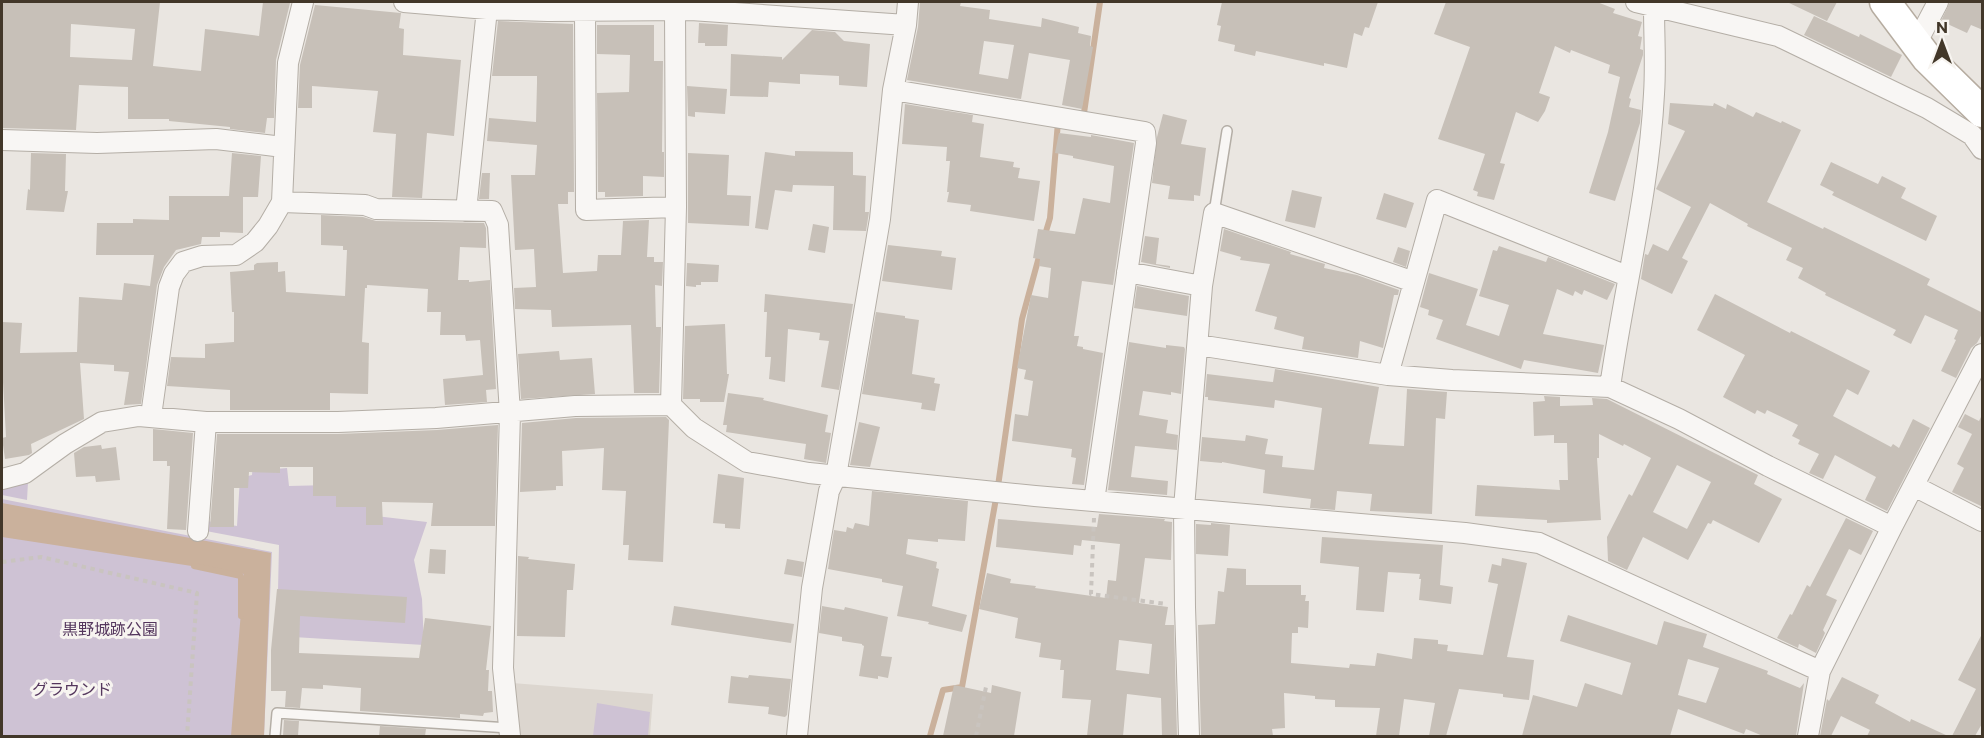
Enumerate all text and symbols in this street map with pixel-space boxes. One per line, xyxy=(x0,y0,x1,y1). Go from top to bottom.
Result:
north arrow xyxy=(1912,12,1972,72)
text: N xyxy=(1936,17,1948,36)
park label: 黒野城跡公園 xyxy=(62,619,158,638)
park label: グラウンド xyxy=(32,679,112,698)

